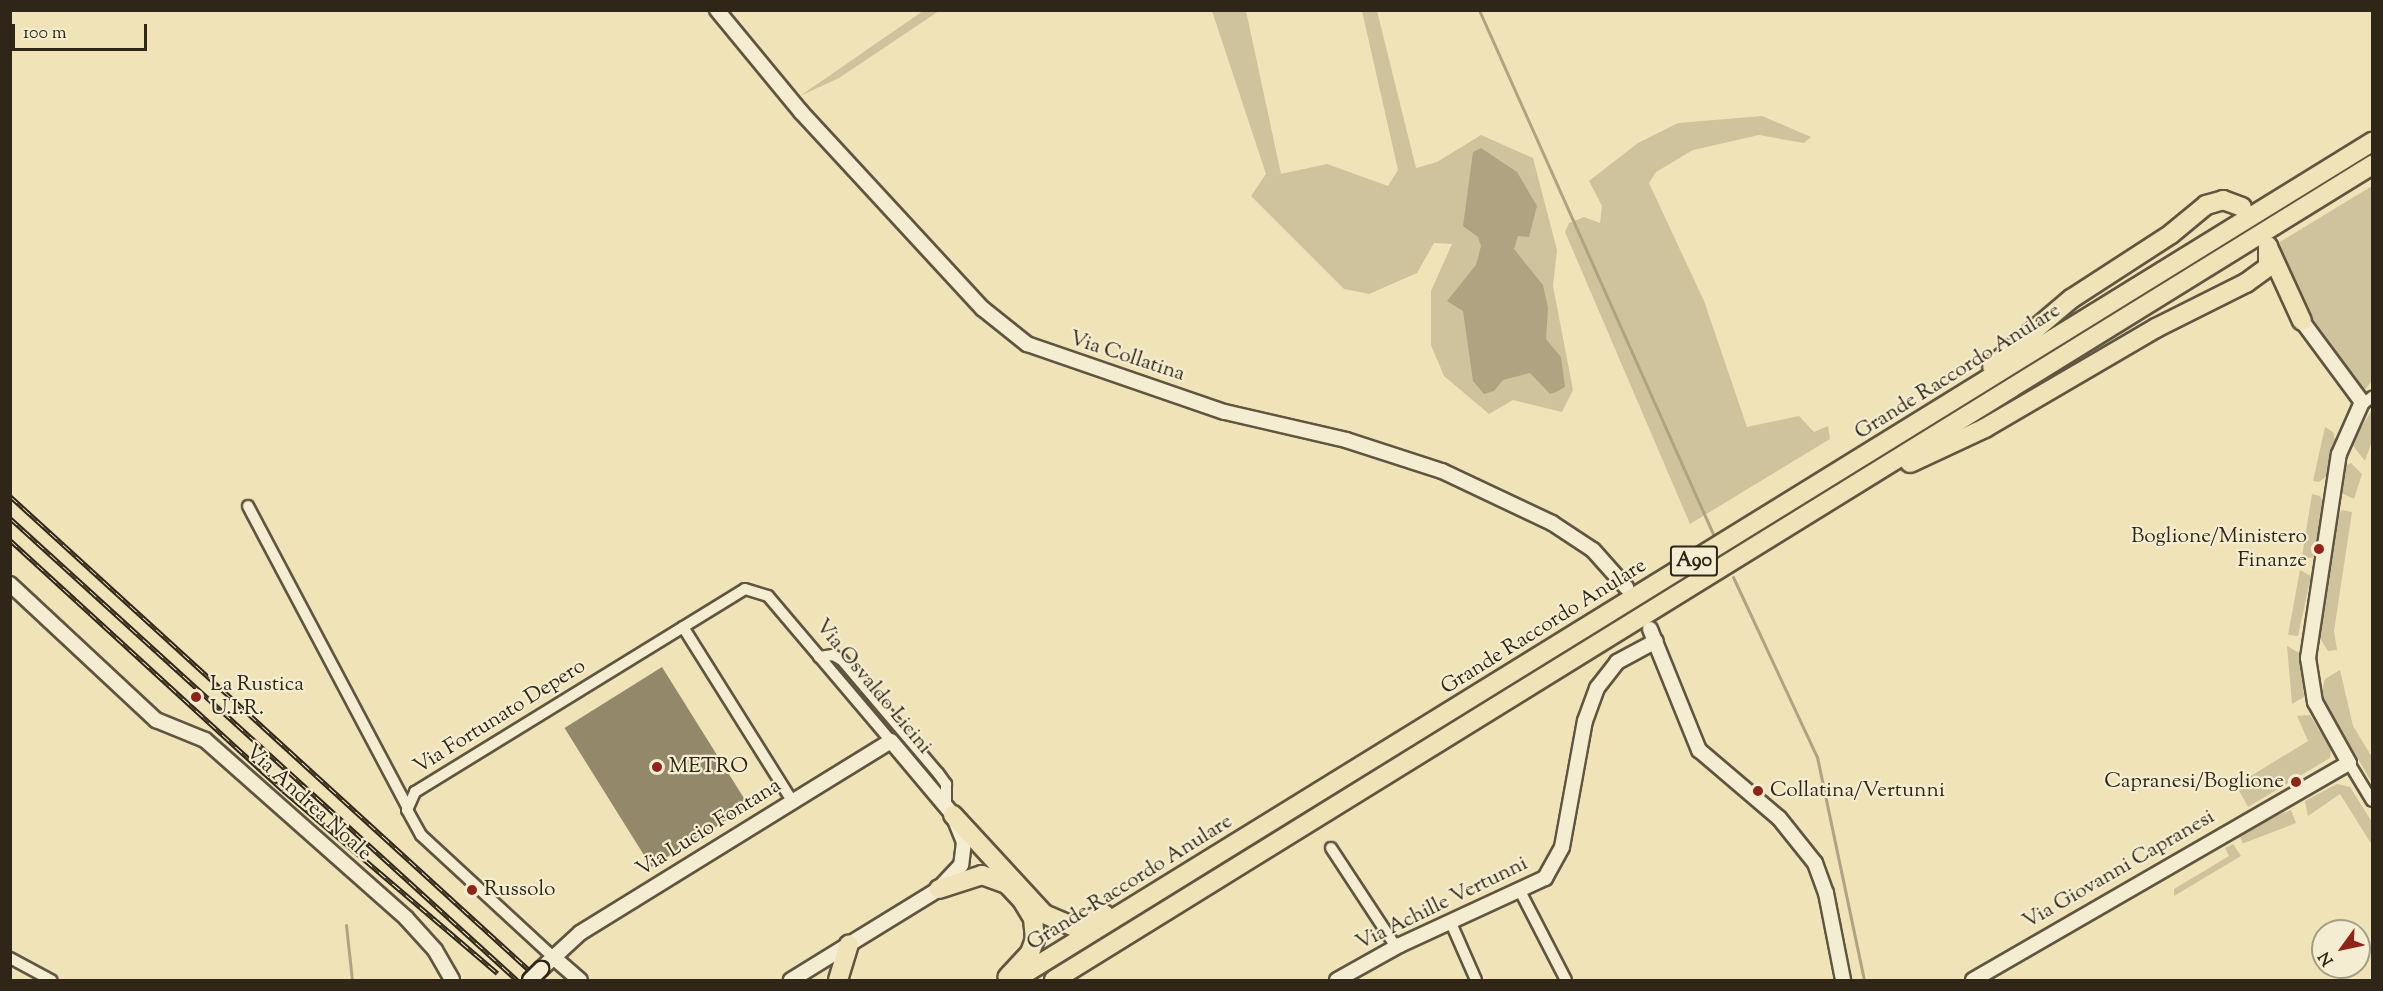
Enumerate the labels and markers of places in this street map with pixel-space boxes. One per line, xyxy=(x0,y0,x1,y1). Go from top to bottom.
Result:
place label: Boglione/Ministero Finanze xyxy=(2131,524,2307,574)
marker: Boglione/Ministero Finanze xyxy=(2312,542,2326,556)
place label: La Rustica U.I.R. xyxy=(210,672,304,722)
marker: La Rustica U.I.R. xyxy=(187,688,205,706)
place label: METRO xyxy=(669,754,748,780)
marker: METRO xyxy=(650,760,664,774)
place label: Capranesi/Boglione xyxy=(2104,769,2284,795)
marker: Capranesi/Boglione xyxy=(2289,775,2303,789)
place label: Collatina/Vertunni xyxy=(1770,778,1945,804)
marker: Collatina/Vertunni xyxy=(1751,784,1765,798)
place label: Russolo xyxy=(484,877,556,903)
marker: Russolo xyxy=(465,883,479,897)

